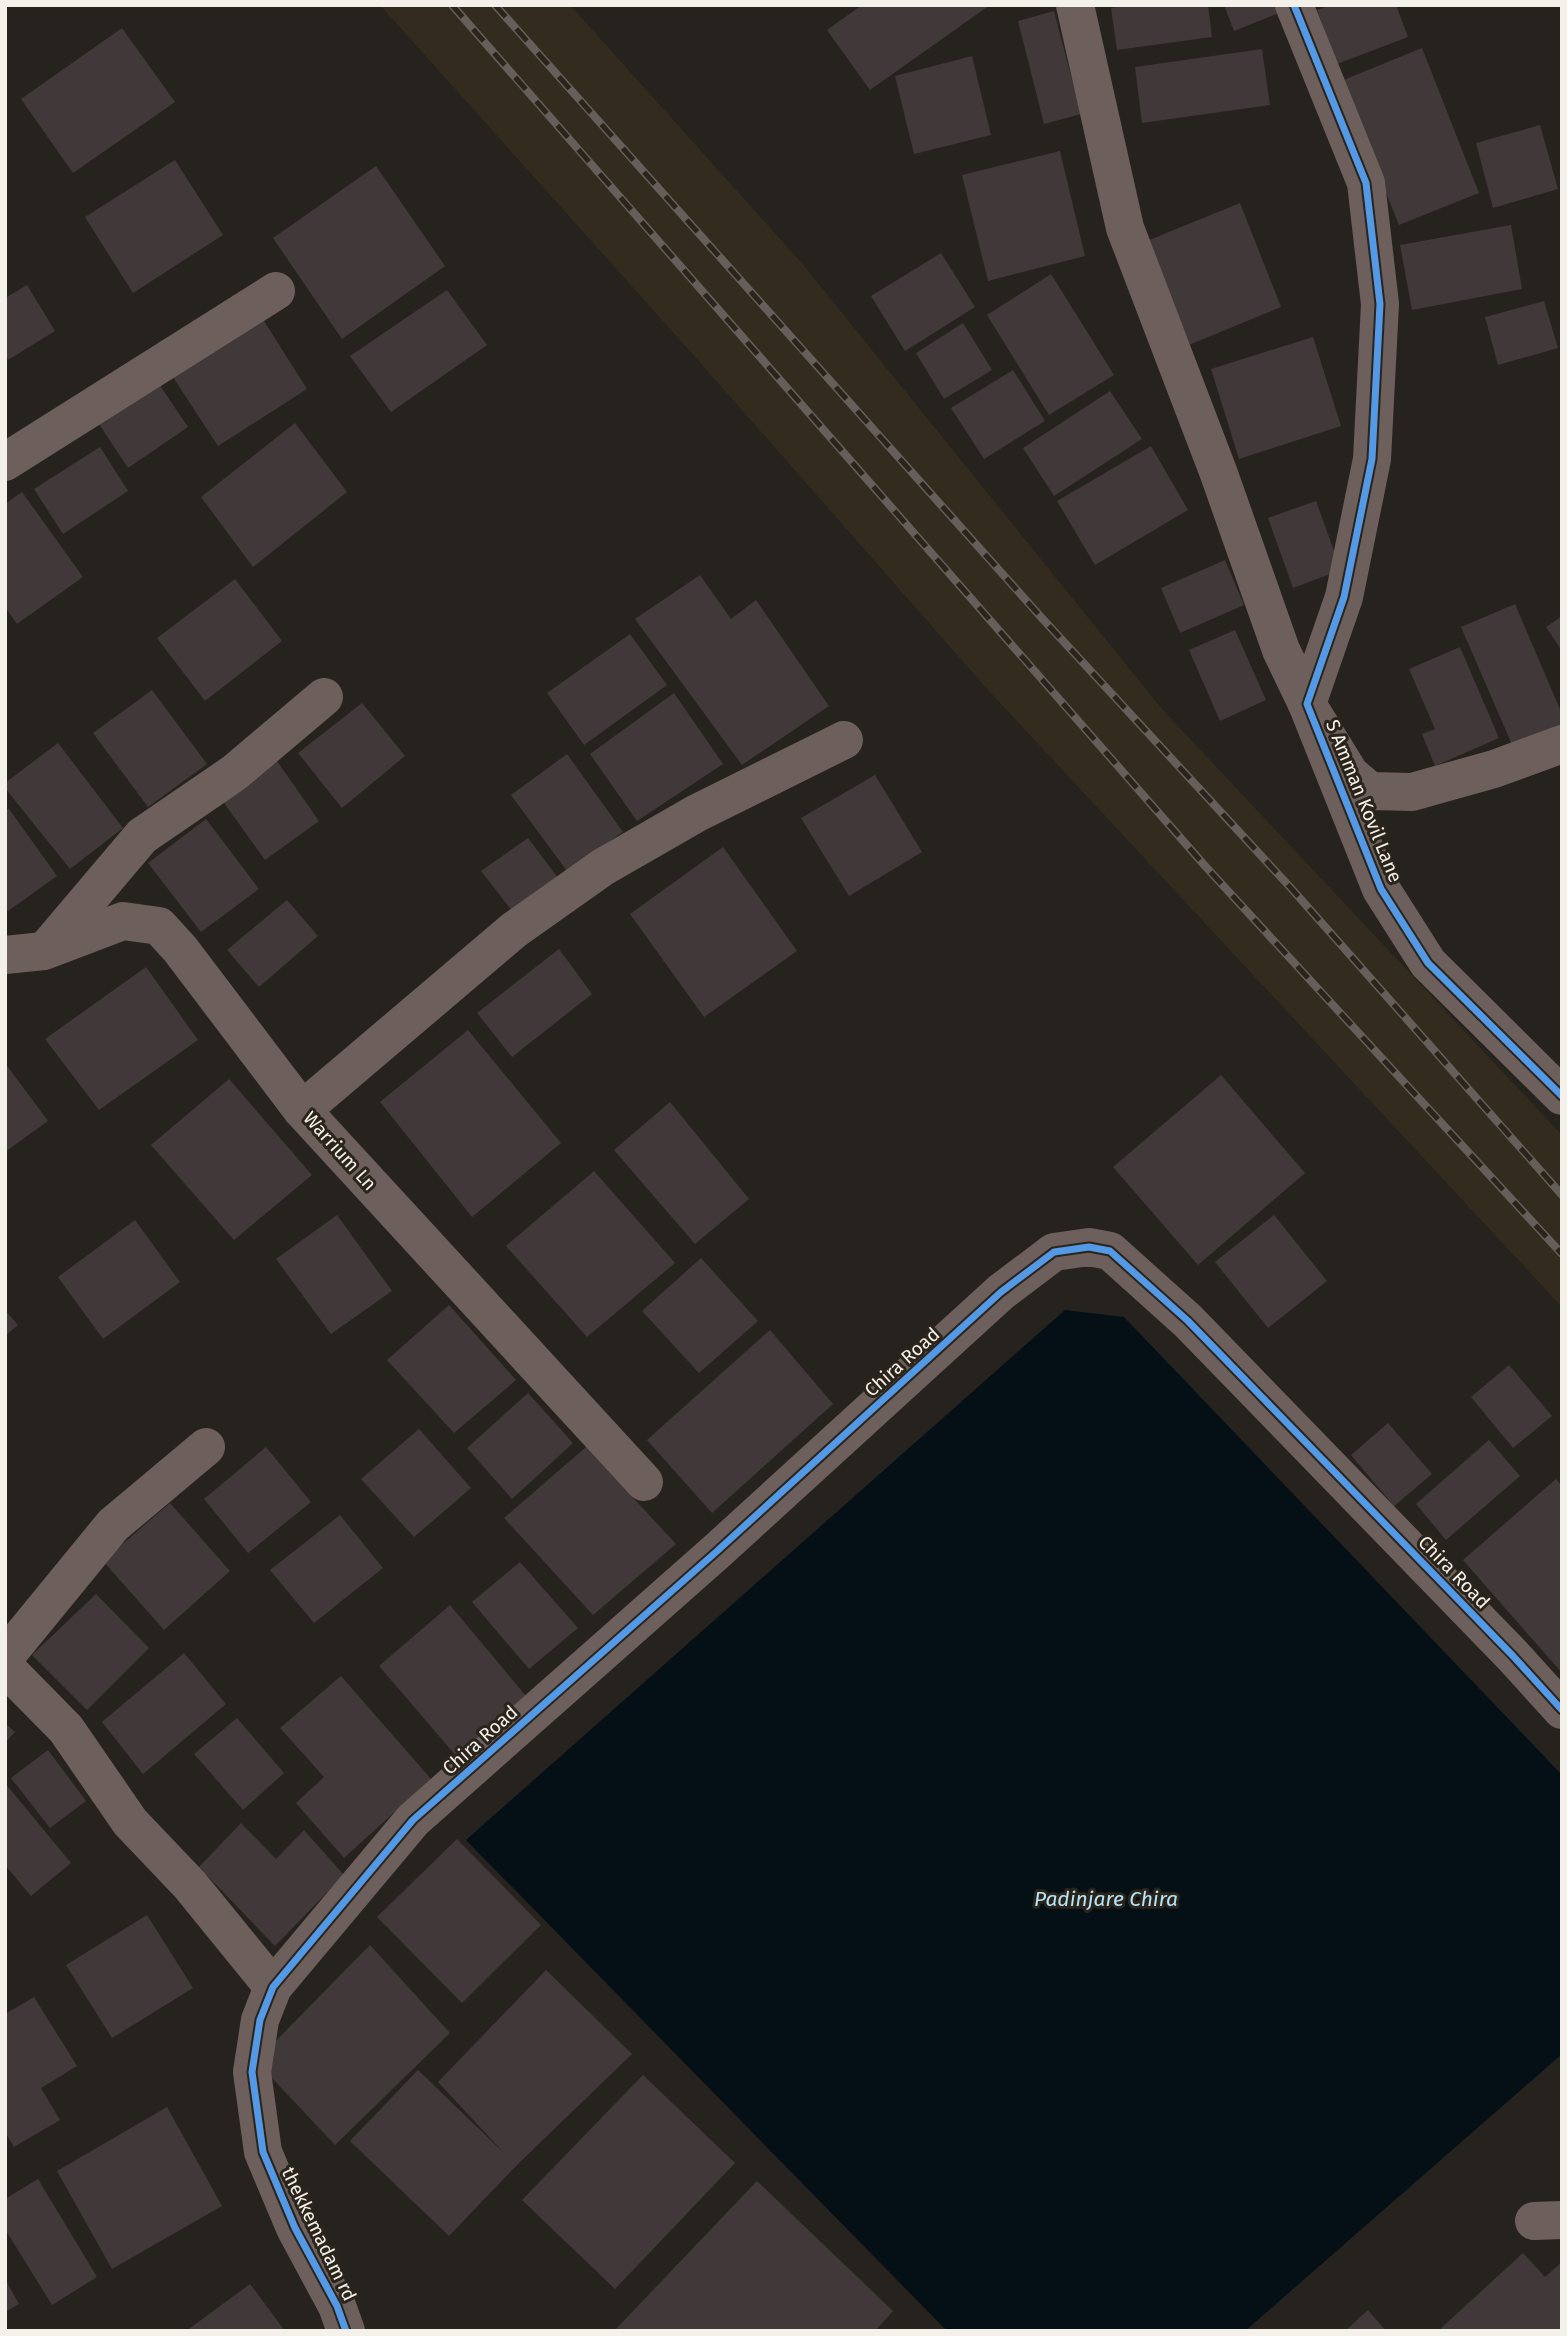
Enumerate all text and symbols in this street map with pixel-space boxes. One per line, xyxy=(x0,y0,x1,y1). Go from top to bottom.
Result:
street label: S Amman Kovil Lane xyxy=(1321,716,1407,886)
street label: Warrium Ln xyxy=(299,1107,381,1195)
street label: Chira Road xyxy=(860,1322,944,1402)
street label: Chira Road xyxy=(1413,1531,1495,1613)
street label: Chira Road xyxy=(438,1700,522,1780)
water label: Padinjare Chira xyxy=(1034,1886,1178,1912)
street label: thekkemadam rd xyxy=(277,2163,361,2305)

